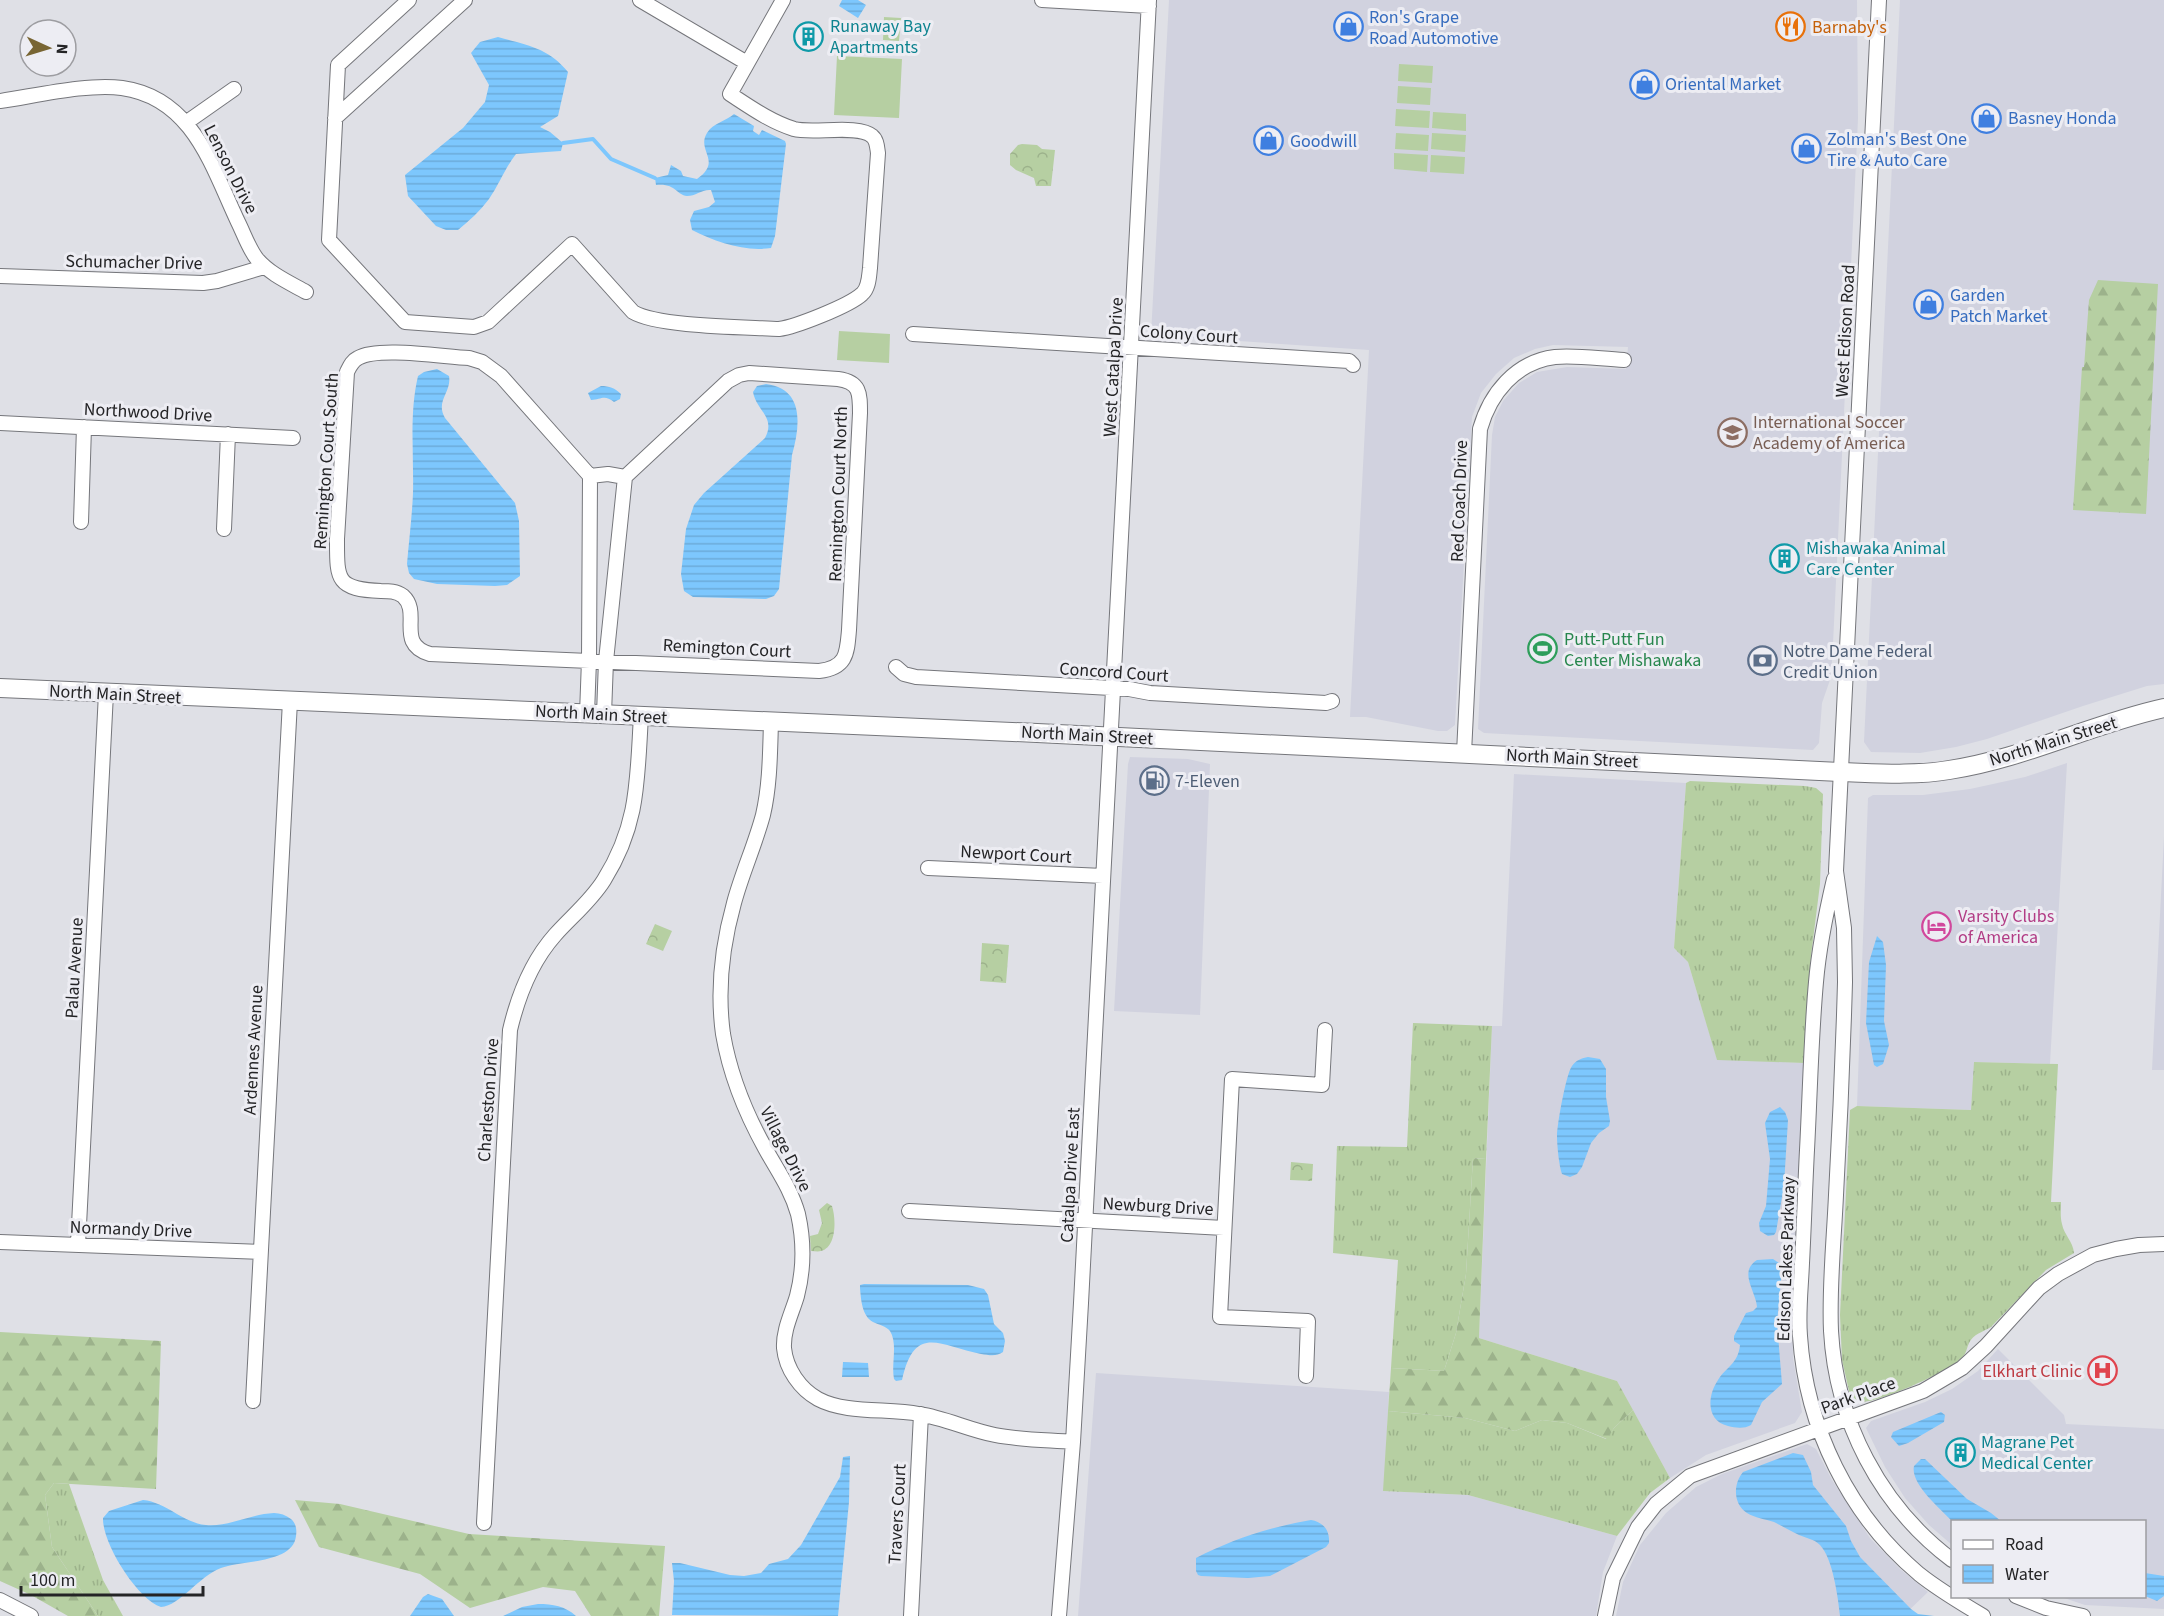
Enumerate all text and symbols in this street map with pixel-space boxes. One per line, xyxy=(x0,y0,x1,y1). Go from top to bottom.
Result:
place label: Ron's Grape Road Automotive xyxy=(1369,5,1498,51)
shop icon: Ron's Grape Road Automotive xyxy=(1332,11,1364,43)
restaurant icon: Barnaby's xyxy=(1775,11,1807,43)
place label: Runaway Bay Apartments xyxy=(830,14,931,60)
place label: Barnaby's xyxy=(1812,15,1887,40)
north arrow xyxy=(18,18,78,78)
building icon: Runaway Bay Apartments xyxy=(793,20,825,52)
text: N xyxy=(51,43,73,55)
shop icon: Oriental Market xyxy=(1628,68,1660,100)
place label: Oriental Market xyxy=(1665,72,1781,97)
shop icon: Basney Honda xyxy=(1971,102,2003,134)
place label: Basney Honda xyxy=(2008,106,2116,131)
street label: Lenson Drive xyxy=(197,120,264,218)
shop icon: Goodwill xyxy=(1253,125,1285,157)
place label: Zolman's Best One Tire & Auto Care xyxy=(1827,127,1967,173)
place label: Goodwill xyxy=(1290,129,1357,154)
shop icon: Zolman's Best One Tire & Auto Care xyxy=(1790,133,1822,165)
street label: Schumacher Drive xyxy=(65,249,203,276)
street label: West Edison Road xyxy=(1830,264,1861,398)
place label: Garden Patch Market xyxy=(1950,283,2048,329)
shop icon: Garden Patch Market xyxy=(1913,289,1945,321)
street label: West Catalpa Drive xyxy=(1097,296,1130,438)
street label: Colony Court xyxy=(1139,319,1239,350)
street label: Remington Court South xyxy=(308,372,345,550)
street label: Northwood Drive xyxy=(83,397,213,428)
street label: Remington Court North xyxy=(823,406,854,582)
place label: International Soccer Academy of America xyxy=(1753,410,1906,456)
school or university icon: International Soccer Academy of America xyxy=(1716,416,1748,448)
street label: Red Coach Drive xyxy=(1445,440,1474,562)
place label: Mishawaka Animal Care Center xyxy=(1806,536,1946,582)
building icon: Mishawaka Animal Care Center xyxy=(1769,542,1801,574)
place label: Putt-Putt Fun Center Mishawaka xyxy=(1564,627,1701,673)
street label: Remington Court xyxy=(662,633,792,664)
sports icon: Putt-Putt Fun Center Mishawaka xyxy=(1527,633,1559,665)
place label: Notre Dame Federal Credit Union xyxy=(1783,639,1932,685)
bank icon: Notre Dame Federal Credit Union xyxy=(1746,645,1778,677)
street label: Concord Court xyxy=(1059,656,1169,689)
street label: North Main Street xyxy=(48,679,182,710)
street label: North Main Street xyxy=(534,699,668,730)
street label: North Main Street xyxy=(1986,710,2120,773)
street label: North Main Street xyxy=(1020,720,1154,751)
street label: North Main Street xyxy=(1505,743,1639,774)
fuel station icon: 7-Eleven xyxy=(1138,765,1170,797)
place label: 7-Eleven xyxy=(1175,769,1240,794)
street label: Newport Court xyxy=(960,839,1072,870)
place label: Varsity Clubs of America xyxy=(1958,904,2054,950)
hotel icon: Varsity Clubs of America xyxy=(1921,910,1953,942)
street label: Palau Avenue xyxy=(59,917,90,1019)
street label: Ardennes Avenue xyxy=(238,984,269,1116)
street label: Charleston Drive xyxy=(472,1037,505,1163)
street label: Village Drive xyxy=(753,1102,818,1196)
street label: Catalpa Drive East xyxy=(1054,1107,1087,1243)
street label: Edison Lakes Parkway xyxy=(1771,1176,1802,1342)
street label: Newburg Drive xyxy=(1102,1191,1214,1222)
street label: Normandy Drive xyxy=(69,1215,193,1244)
hospital icon: Elkhart Clinic xyxy=(2087,1355,2119,1387)
place label: Elkhart Clinic xyxy=(1982,1359,2082,1384)
street label: Park Place xyxy=(1817,1370,1899,1421)
place label: Magrane Pet Medical Center xyxy=(1981,1430,2094,1476)
building icon: Magrane Pet Medical Center xyxy=(1944,1436,1976,1468)
street label: Travers Court xyxy=(882,1463,913,1565)
legend xyxy=(1951,1520,2146,1598)
text: Road xyxy=(2005,1532,2044,1557)
scale bar xyxy=(21,1559,202,1597)
text: Water xyxy=(2005,1562,2049,1587)
text: 100 m xyxy=(30,1568,75,1593)

